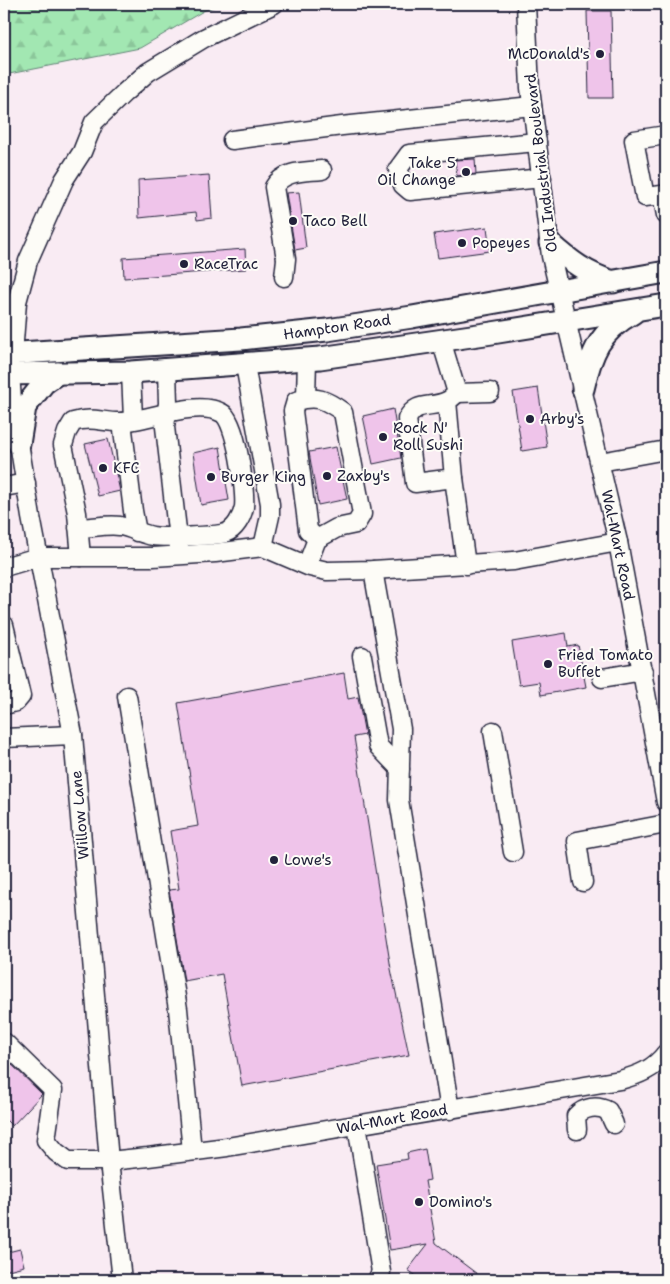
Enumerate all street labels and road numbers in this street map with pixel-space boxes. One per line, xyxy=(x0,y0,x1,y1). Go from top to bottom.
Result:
street label: Old Industrial Boulevard xyxy=(520,72,562,253)
street label: Hampton Road xyxy=(282,309,393,344)
street label: Wal-Mart Road xyxy=(597,488,640,603)
street label: Willow Lane xyxy=(66,770,94,860)
street label: Wal-Mart Road xyxy=(335,1099,450,1139)

